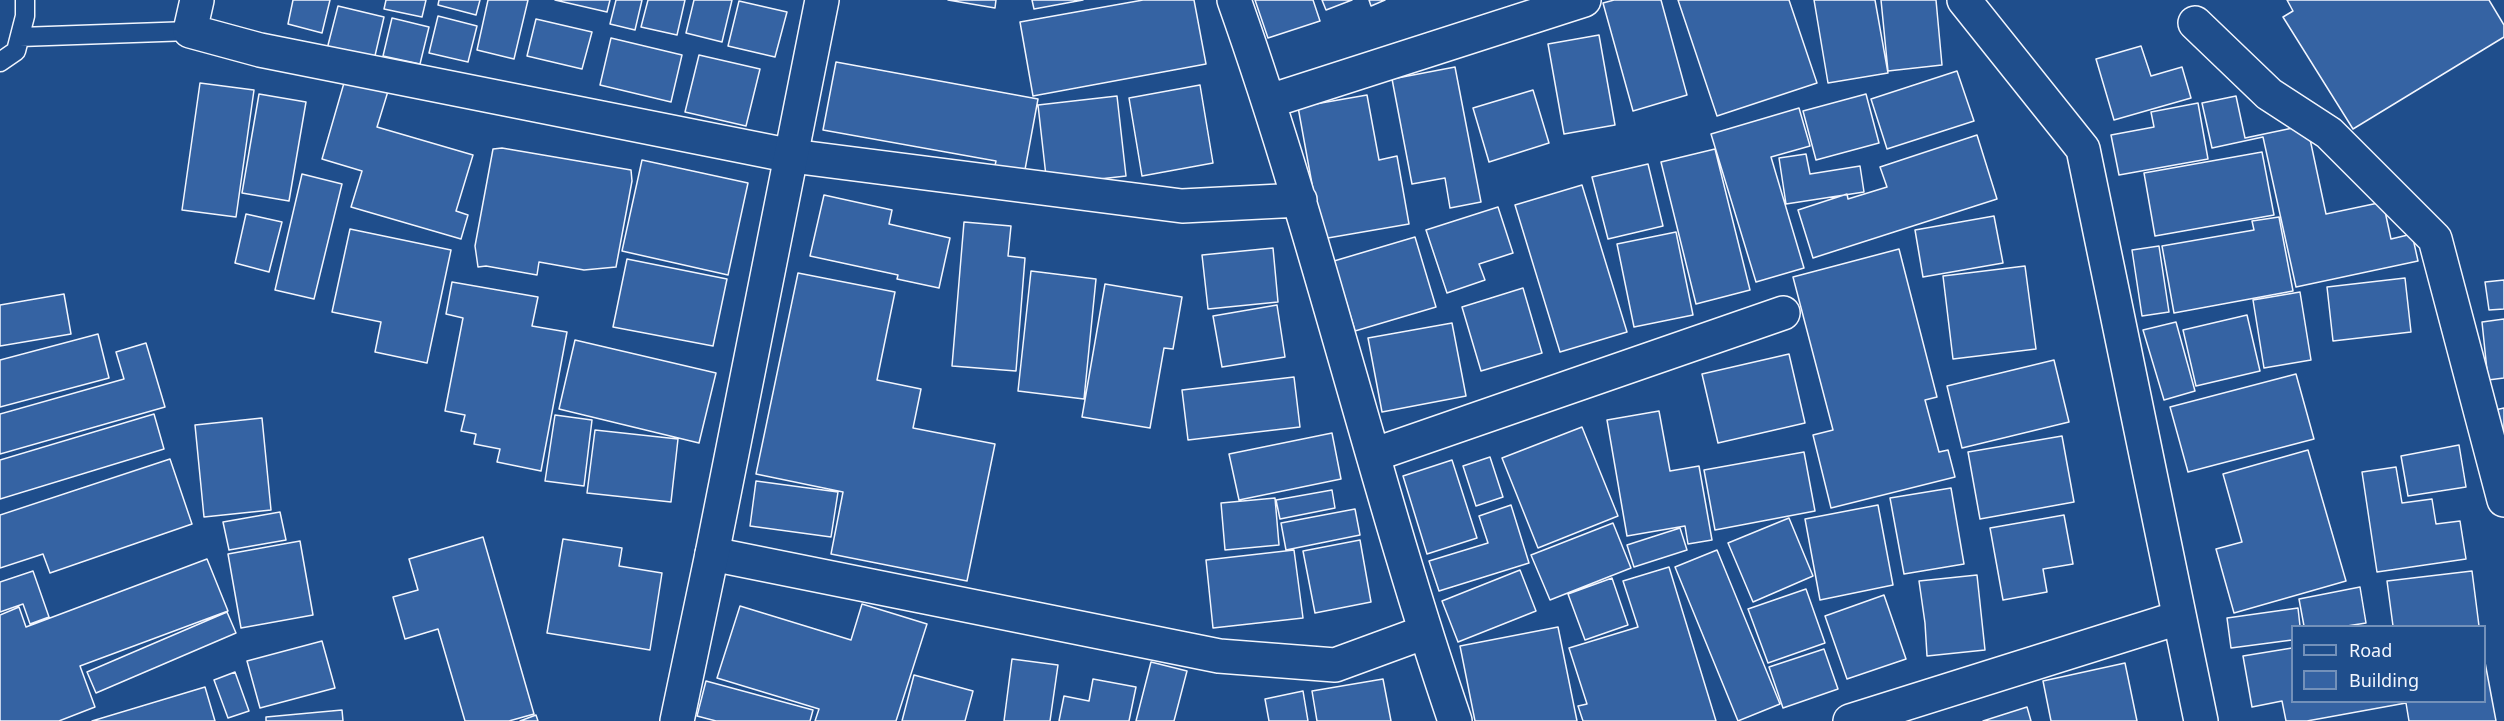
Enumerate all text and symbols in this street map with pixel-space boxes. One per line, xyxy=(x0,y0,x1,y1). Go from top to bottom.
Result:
legend xyxy=(2291,625,2486,703)
text: Road xyxy=(2349,638,2392,662)
text: Building xyxy=(2349,668,2419,692)

